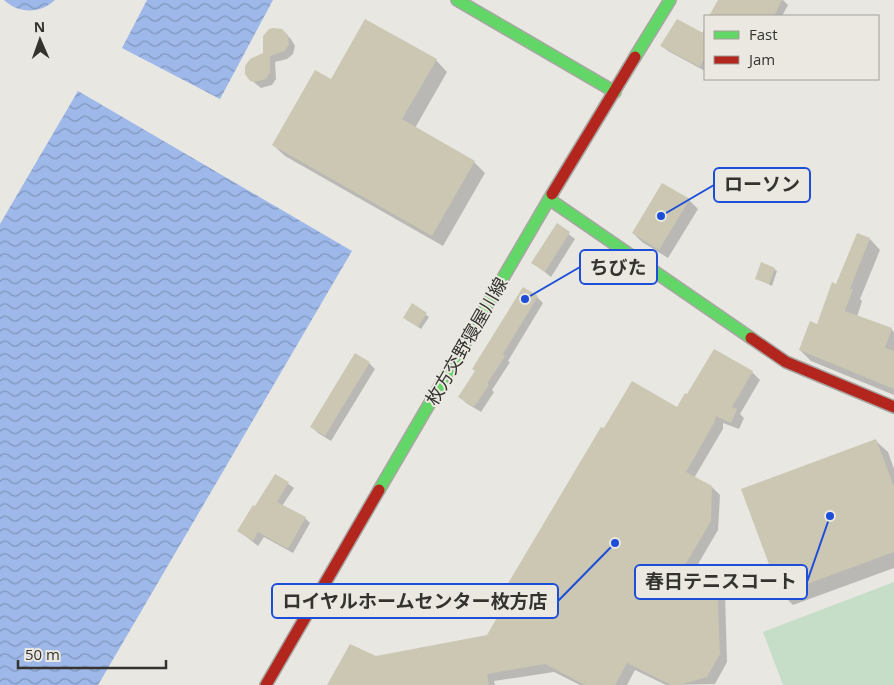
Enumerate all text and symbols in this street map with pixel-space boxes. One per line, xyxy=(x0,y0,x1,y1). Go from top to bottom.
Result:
north arrow xyxy=(15,15,65,65)
legend xyxy=(704,15,879,80)
text: N xyxy=(34,17,46,36)
text: Fast xyxy=(749,24,778,44)
text: Jam xyxy=(747,49,775,69)
callout: ローソン xyxy=(714,168,810,202)
text: ローソン xyxy=(724,171,800,197)
callout: ちびた xyxy=(580,250,657,284)
text: ちびた xyxy=(589,254,647,280)
street label: 枚方交野寝屋川線 xyxy=(420,273,512,409)
callout: 春日テニスコート xyxy=(635,565,807,599)
text: 春日テニスコート xyxy=(645,568,797,594)
callout: ロイヤルホームセンター枚方店 xyxy=(272,584,558,618)
text: ロイヤルホームセンター枚方店 xyxy=(283,588,547,614)
scale bar xyxy=(18,638,165,670)
text: 50 m xyxy=(25,644,60,664)

